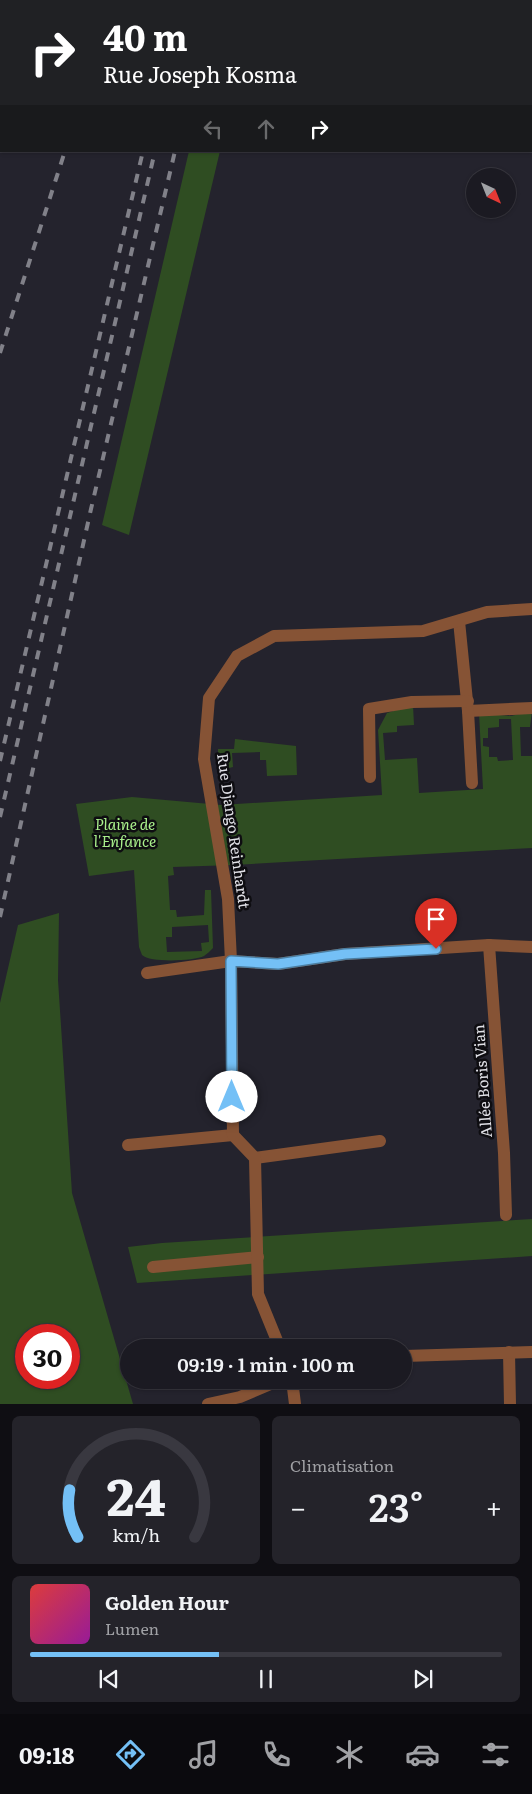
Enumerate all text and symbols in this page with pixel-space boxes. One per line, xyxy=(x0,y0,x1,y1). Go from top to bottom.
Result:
text: 40 m xyxy=(103,10,188,62)
icon: right xyxy=(20,20,85,85)
text: Rue Joseph Kosma xyxy=(103,57,297,90)
icon: left xyxy=(199,115,227,143)
icon: ahead xyxy=(252,115,280,143)
icon: right xyxy=(305,115,333,143)
north arrow xyxy=(466,168,516,218)
map controls xyxy=(466,168,516,218)
street label: Rue Django Reinhardt xyxy=(212,751,257,910)
park label: Plaine de l'Enfance xyxy=(94,812,156,852)
pin xyxy=(415,898,457,949)
icon: arrive xyxy=(422,905,450,933)
street label: Allée Boris Vian xyxy=(466,1024,497,1139)
position arrow xyxy=(205,1070,257,1122)
speed limit sign: 30 xyxy=(15,1324,80,1389)
text: 09:19 · 1 min · 100 m xyxy=(177,1350,355,1378)
text: Climatisation xyxy=(290,1453,394,1477)
text: 24 xyxy=(106,1455,166,1532)
text: 23° xyxy=(369,1477,423,1534)
text: − xyxy=(290,1485,306,1527)
text: + xyxy=(486,1485,502,1527)
text: km/h xyxy=(112,1521,160,1548)
text: Golden Hour xyxy=(105,1588,229,1616)
text: Lumen xyxy=(105,1616,159,1640)
icon: previous xyxy=(95,1665,123,1693)
icon: pause xyxy=(252,1665,280,1693)
icon: next xyxy=(409,1665,437,1693)
icon: directions xyxy=(113,1737,148,1772)
icon: music xyxy=(186,1737,221,1772)
icon: phone xyxy=(259,1737,294,1772)
icon: climate xyxy=(332,1737,367,1772)
icon: car xyxy=(405,1737,440,1772)
icon: filters xyxy=(478,1737,513,1772)
text: 09:18 xyxy=(19,1738,75,1771)

